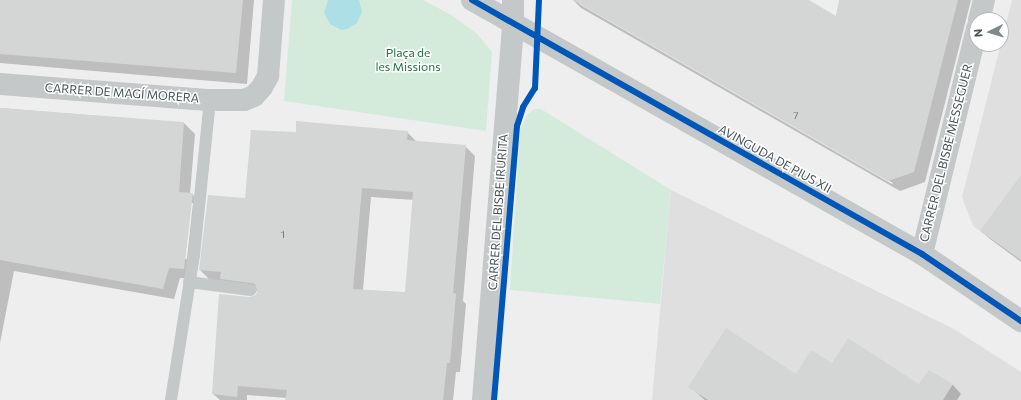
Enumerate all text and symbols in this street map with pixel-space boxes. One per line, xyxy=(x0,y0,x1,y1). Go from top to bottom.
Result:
north arrow xyxy=(969,12,1009,52)
text: N xyxy=(971,28,984,38)
park label: Plaça de les Missions xyxy=(375,46,441,74)
street label: CARRER DEL BISBE MESSEGUER xyxy=(917,62,975,244)
street label: CARRER DE MAGÍ MORERA xyxy=(44,80,200,106)
house number: 7 xyxy=(793,110,799,122)
street label: AVINGUDA DE PIUS XII xyxy=(716,122,834,196)
street label: CARRER DEL BISBE IRURITA xyxy=(485,133,511,291)
house number: 1 xyxy=(281,229,285,241)

